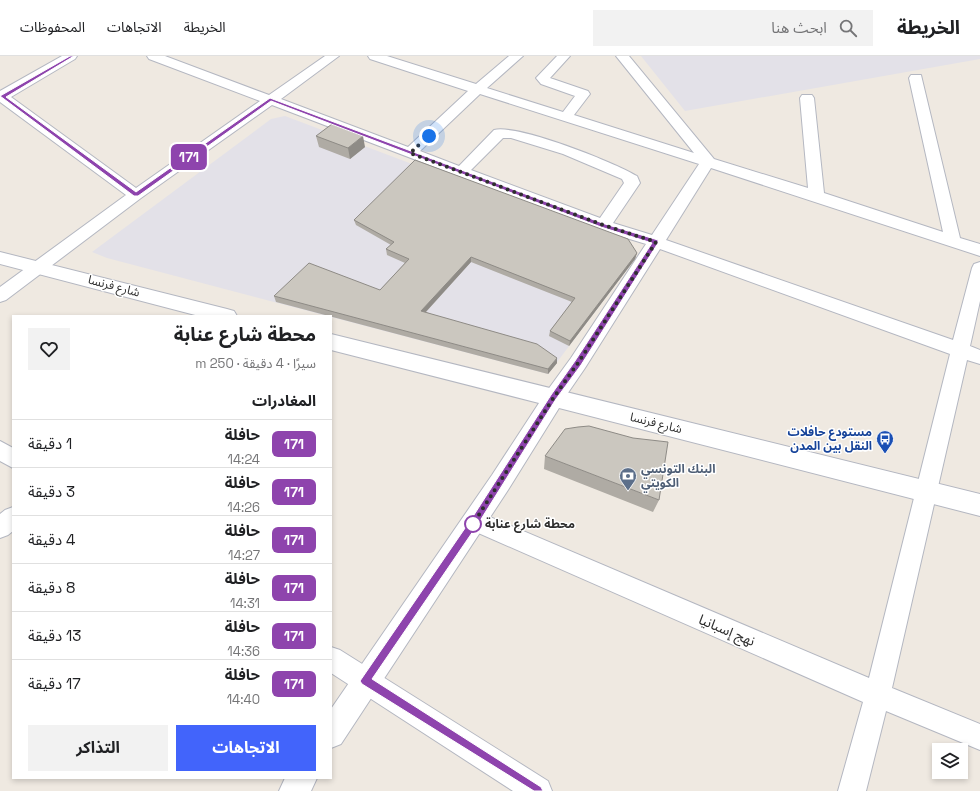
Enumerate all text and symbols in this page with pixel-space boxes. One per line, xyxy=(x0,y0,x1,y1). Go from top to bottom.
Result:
search box xyxy=(593,10,873,46)
text: الخريطة xyxy=(897,15,960,40)
icon: search xyxy=(837,17,859,39)
text: المحفوظات xyxy=(20,18,85,36)
text: الاتجاهات xyxy=(107,18,162,36)
text: الخريطة xyxy=(184,18,226,36)
text: ابحث هنا xyxy=(771,18,827,37)
your location xyxy=(419,126,439,146)
line badge: 171 xyxy=(166,144,212,170)
text: 171 xyxy=(179,148,199,166)
street label: شارع فرنسا xyxy=(86,271,142,302)
text: محطة شارع عنابة xyxy=(174,322,316,347)
button: heart xyxy=(28,328,70,370)
text: سيرًا · 4 دقيقة · 250 m xyxy=(195,355,316,372)
text: المغادرات xyxy=(252,391,316,410)
street label: شارع فرنسا xyxy=(628,409,684,438)
place label: مستودع حافلات النقل بين المدن xyxy=(788,424,872,454)
text: حافلة xyxy=(225,425,260,444)
bus stop icon: مستودع حافلات النقل بين المدن xyxy=(875,429,895,454)
text: 1 دقيقة xyxy=(28,434,72,453)
text: 171 xyxy=(284,435,304,453)
text: 14:24 xyxy=(228,451,260,468)
place label: البنك التونسي الكويتي xyxy=(641,461,715,493)
bank icon: البنك التونسي الكويتي xyxy=(618,466,638,491)
text: حافلة xyxy=(225,473,260,492)
text: 3 دقيقة xyxy=(28,482,75,501)
text: 171 xyxy=(284,483,304,501)
text: 14:26 xyxy=(227,499,260,516)
marker: محطة شارع عنابة xyxy=(464,515,482,533)
place label: محطة شارع عنابة xyxy=(485,516,575,533)
text: حافلة xyxy=(225,521,260,540)
text: 4 دقيقة xyxy=(28,530,75,549)
text: 171 xyxy=(284,531,304,549)
text: 14:27 xyxy=(228,547,260,564)
text: حافلة xyxy=(225,569,260,588)
text: 8 دقيقة xyxy=(28,578,75,597)
text: 171 xyxy=(284,579,304,597)
text: 14:31 xyxy=(230,595,260,612)
street label: نهج إسبانيا xyxy=(695,610,758,652)
text: حافلة xyxy=(225,617,260,636)
text: 13 دقيقة xyxy=(28,626,81,645)
text: 171 xyxy=(284,627,304,645)
text: 14:36 xyxy=(227,643,260,660)
text: حافلة xyxy=(225,665,260,684)
text: 17 دقيقة xyxy=(28,674,81,693)
text: 171 xyxy=(284,675,304,693)
text: 14:40 xyxy=(227,691,260,708)
button: التذاكر xyxy=(28,725,168,771)
button: الاتجاهات xyxy=(176,725,316,771)
map controls xyxy=(932,743,968,779)
button: layers xyxy=(932,743,968,779)

